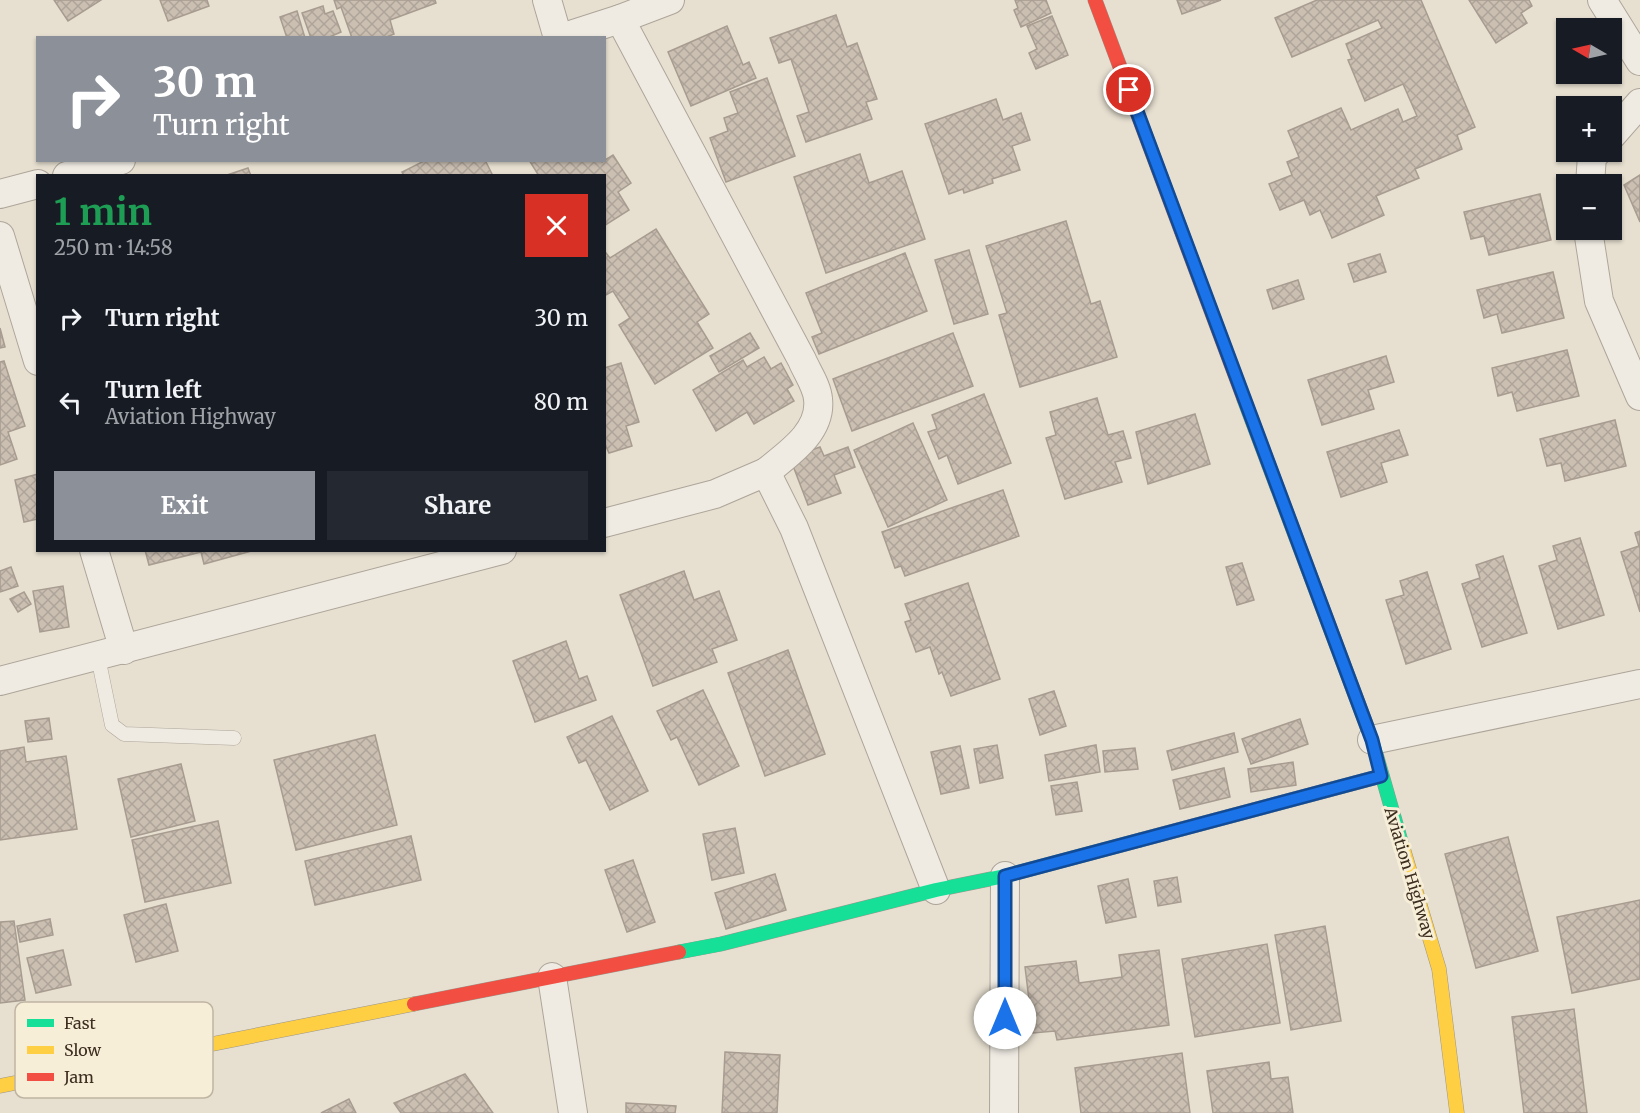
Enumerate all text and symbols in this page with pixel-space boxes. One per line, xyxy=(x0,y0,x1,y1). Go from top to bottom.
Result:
north arrow xyxy=(1556,18,1622,84)
map controls xyxy=(1556,18,1622,240)
text: 30 m xyxy=(153,56,257,108)
icon: right xyxy=(54,60,132,138)
pin xyxy=(1103,64,1154,115)
icon: arrive xyxy=(1112,73,1145,106)
button: + xyxy=(1556,96,1622,162)
text: Turn right xyxy=(153,108,290,142)
button: − xyxy=(1556,174,1622,240)
text: 1 min xyxy=(54,190,152,235)
button: close xyxy=(525,194,588,257)
text: 250 m · 14:58 xyxy=(54,235,173,260)
icon: right xyxy=(54,302,87,335)
text: Turn right xyxy=(105,304,219,332)
text: 30 m xyxy=(534,304,588,332)
text: Turn left xyxy=(105,376,202,404)
icon: left xyxy=(54,386,87,419)
text: 80 m xyxy=(534,388,588,416)
text: Aviation Highway xyxy=(105,404,276,429)
button: Exit xyxy=(54,471,315,540)
button: Share xyxy=(327,471,588,540)
street label: Aviation Highway xyxy=(1380,804,1440,942)
position arrow xyxy=(973,986,1037,1050)
legend xyxy=(15,1002,213,1098)
text: Fast xyxy=(64,1013,97,1033)
text: Slow xyxy=(64,1040,102,1060)
text: Jam xyxy=(63,1067,94,1087)

